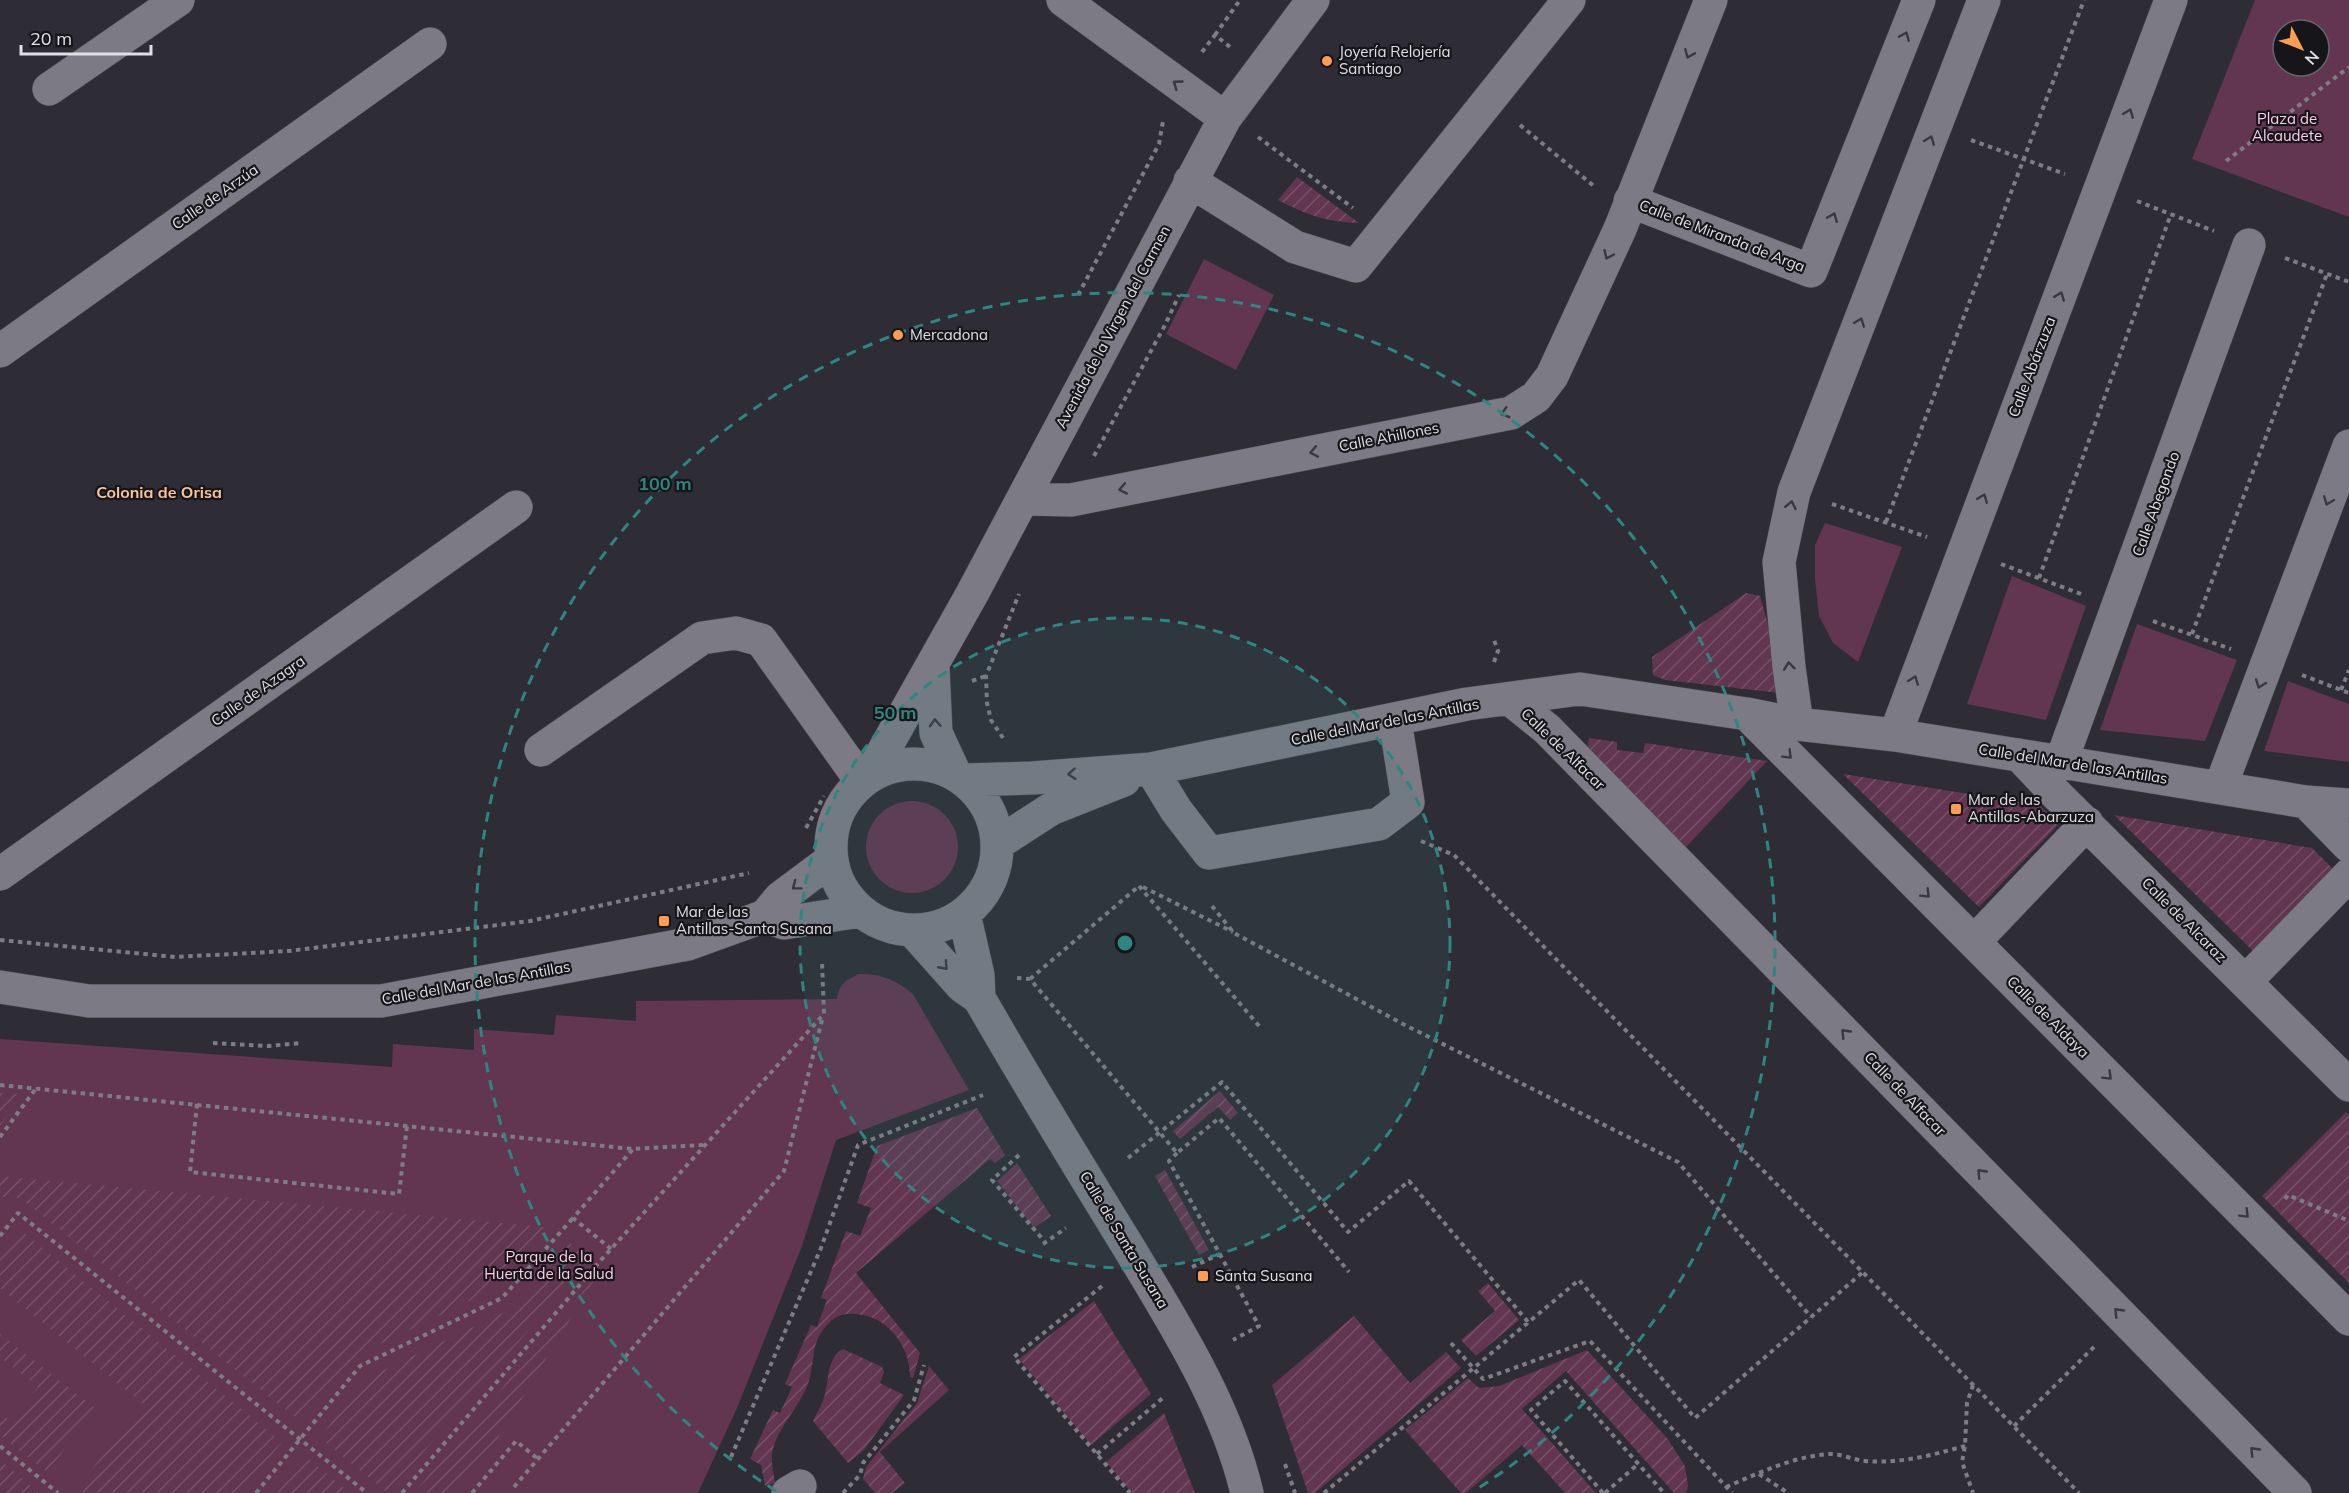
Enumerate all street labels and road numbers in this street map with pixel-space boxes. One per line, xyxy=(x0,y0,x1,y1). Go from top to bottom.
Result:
street label: Calle de Arzúa xyxy=(168,160,262,233)
street label: Calle de Miranda de Arga xyxy=(1636,195,1808,276)
street label: Avenida de la Virgen del Carmen xyxy=(1051,222,1174,431)
street label: Calle Abárzuza xyxy=(2004,314,2059,420)
street label: Calle Ahillones xyxy=(1337,417,1441,456)
street label: Calle Abegondo xyxy=(2128,449,2183,559)
street label: Calle de Azagra xyxy=(207,651,308,730)
street label: Calle del Mar de las Antillas xyxy=(1289,694,1481,749)
street label: Calle de Alfacar xyxy=(1517,704,1610,794)
street label: Calle del Mar de las Antillas xyxy=(1977,739,2169,788)
street label: Calle de Alcaraz xyxy=(2138,873,2231,966)
street label: Calle del Mar de las Antillas xyxy=(380,957,572,1008)
street label: Calle de Aldaya xyxy=(2003,972,2093,1062)
street label: Calle de Alfacar xyxy=(1860,1048,1951,1140)
street label: Calle de Santa Susana xyxy=(1076,1168,1173,1312)

